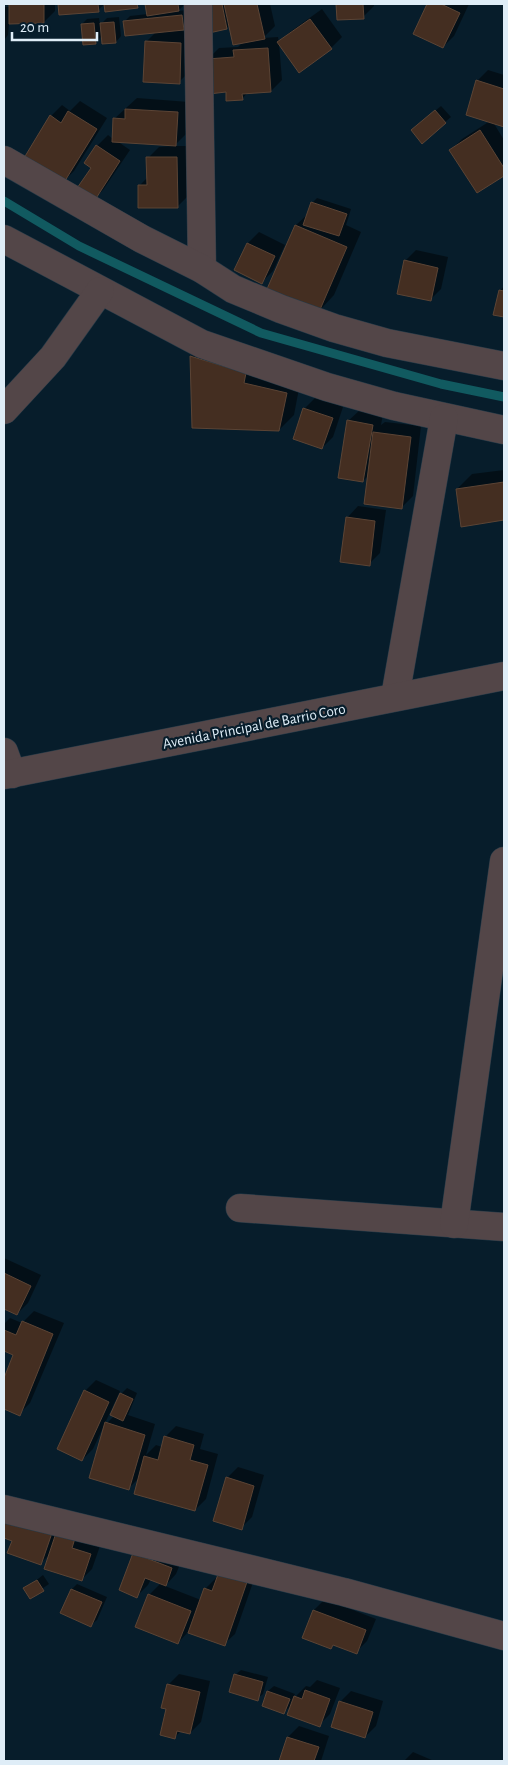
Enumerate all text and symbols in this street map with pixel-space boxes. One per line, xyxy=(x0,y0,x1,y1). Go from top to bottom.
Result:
scale bar xyxy=(12,10,98,42)
text: 20 m xyxy=(20,20,49,35)
street label: Avenida Principal de Barrio Coro xyxy=(161,701,347,752)

